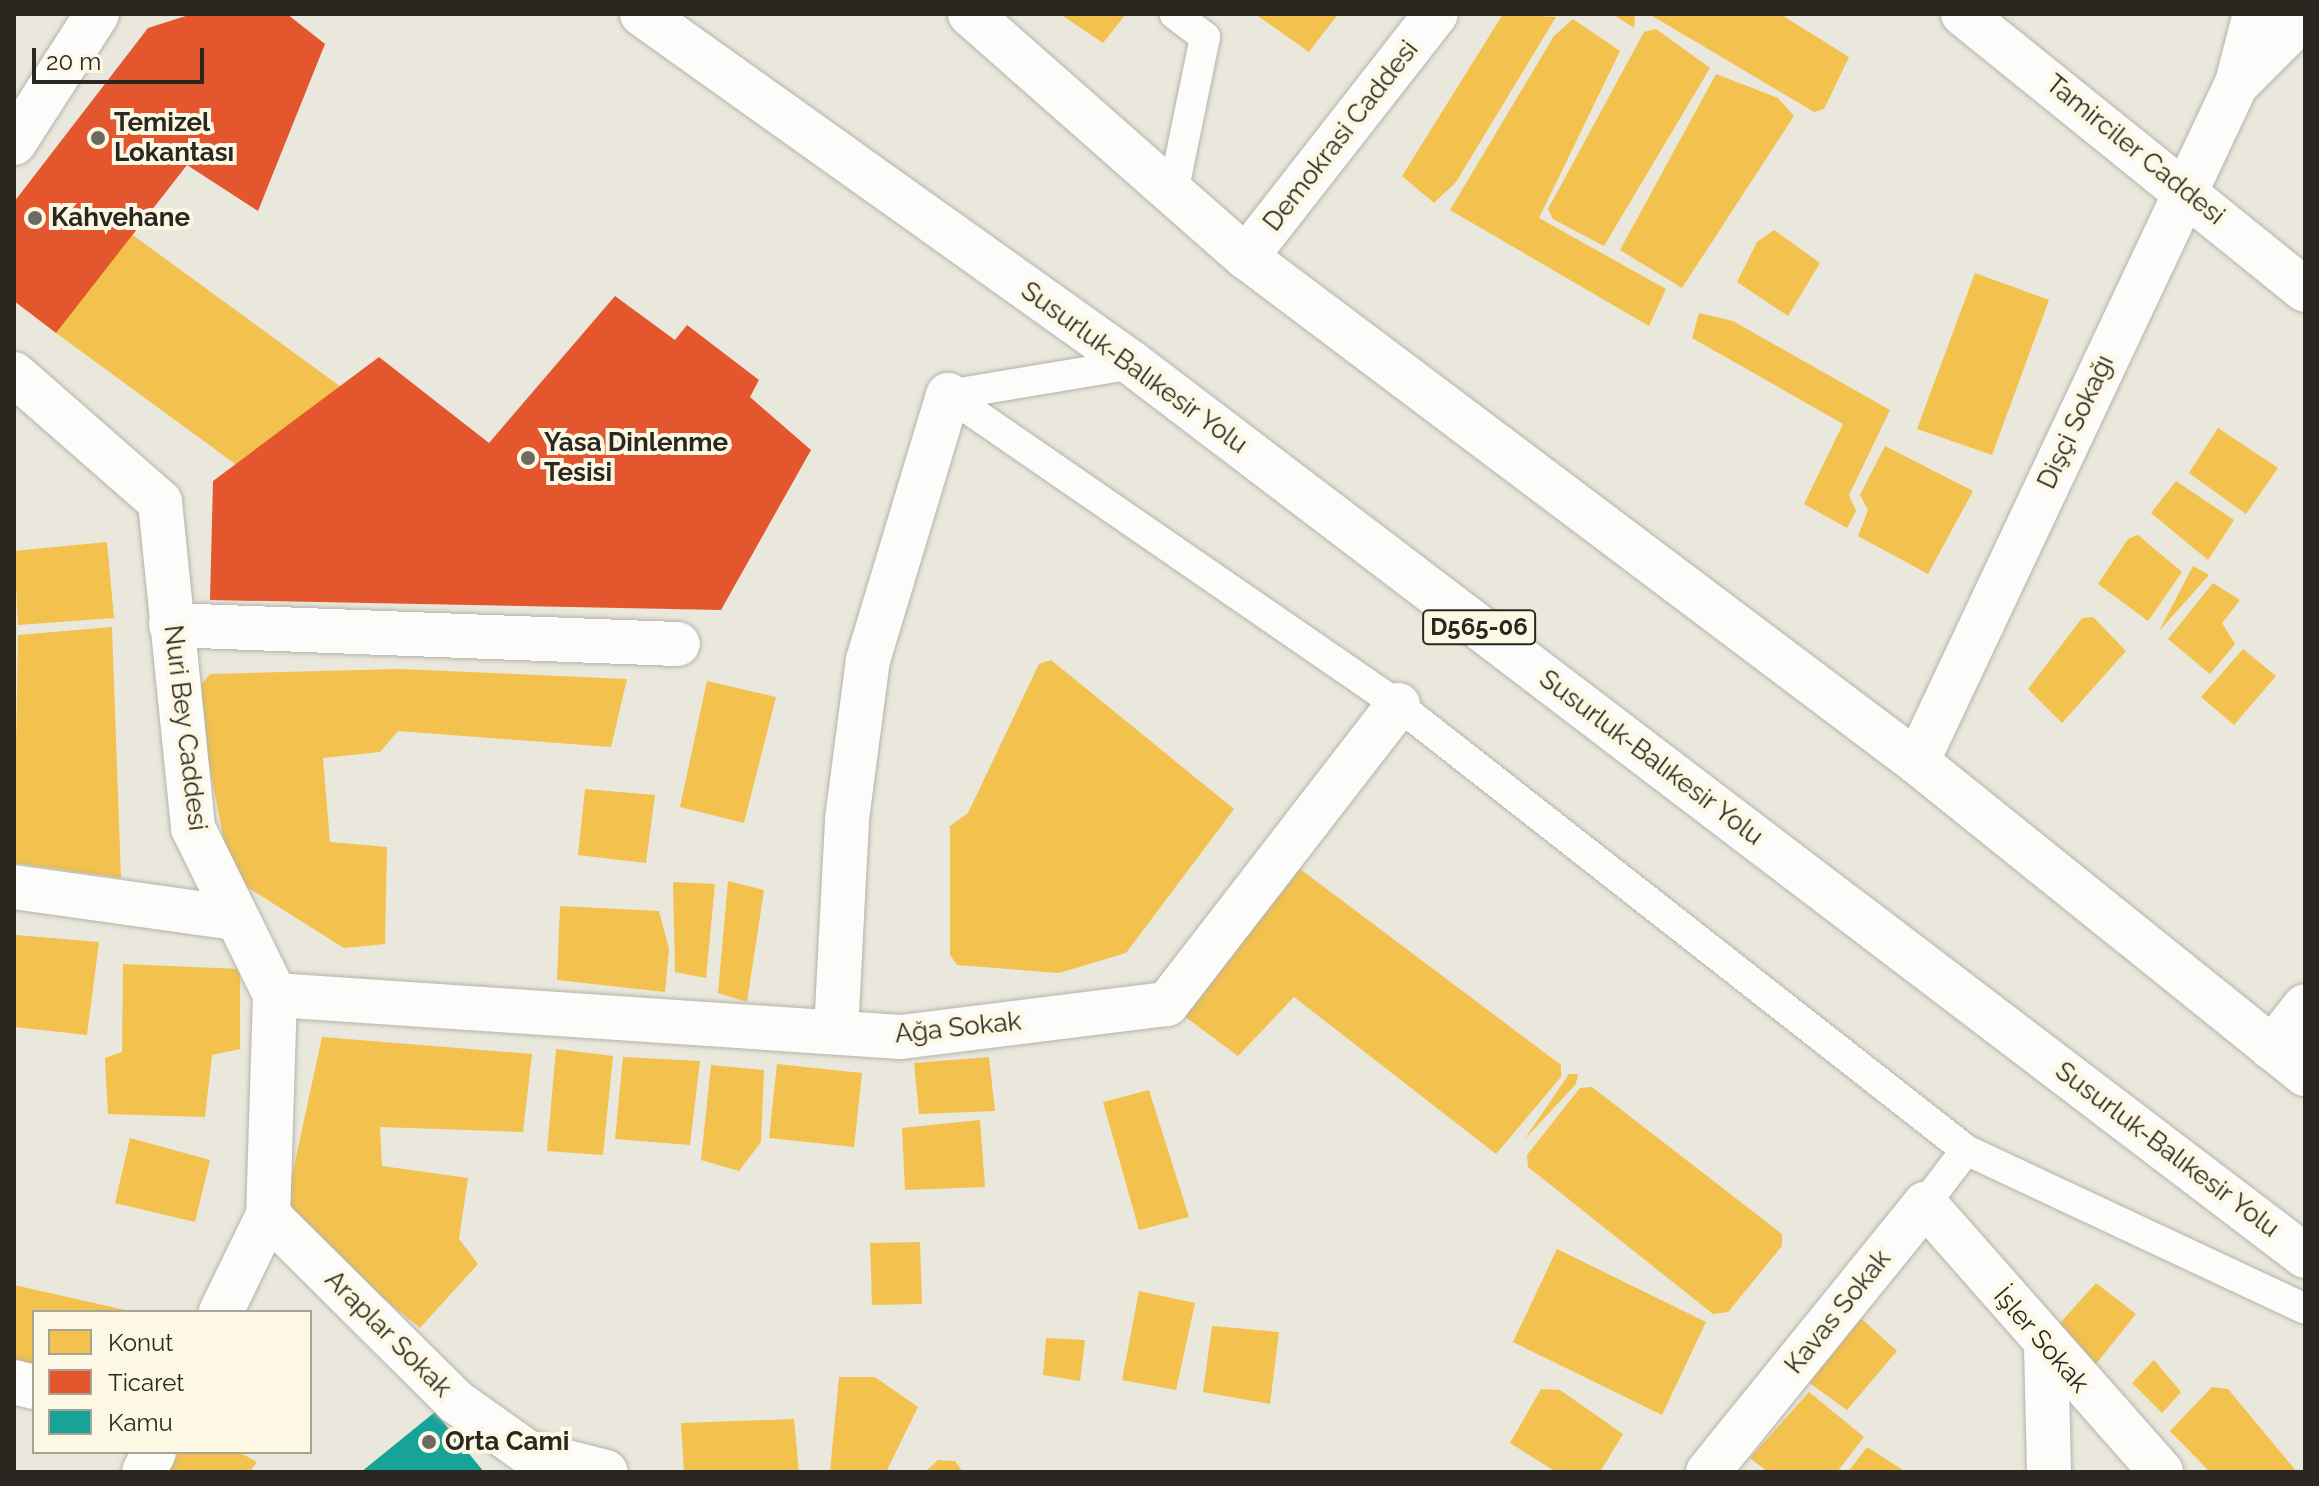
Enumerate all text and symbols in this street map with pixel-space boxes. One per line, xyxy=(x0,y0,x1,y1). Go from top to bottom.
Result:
scale bar xyxy=(36,32,208,82)
street label: Demokrasi Caddesi xyxy=(1257,35,1425,237)
text: 20 m xyxy=(46,47,101,76)
street label: Tamirciler Caddesi xyxy=(2039,68,2231,232)
place label: Temizel Lokantası xyxy=(114,107,234,168)
marker: Temizel Lokantası xyxy=(89,129,107,147)
place label: Kahvehane xyxy=(51,202,190,234)
marker: Kahvehane xyxy=(26,209,44,227)
street label: Susurluk-Balıkesir Yolu xyxy=(1014,275,1254,461)
street label: Dişçi Sokağı xyxy=(2031,350,2121,494)
place label: Yasa Dinlenme Tesisi xyxy=(544,427,728,488)
marker: Yasa Dinlenme Tesisi xyxy=(519,449,537,467)
road number: D565-06 xyxy=(1421,607,1537,647)
street label: Nuri Bey Caddesi xyxy=(157,623,213,833)
street label: Susurluk-Balıkesir Yolu xyxy=(1532,663,1770,853)
street label: Ağa Sokak xyxy=(893,1006,1023,1050)
street label: Susurluk-Balıkesir Yolu xyxy=(2048,1055,2286,1245)
street label: Kavas Sokak xyxy=(1779,1244,1897,1380)
street label: Araplar Sokak xyxy=(318,1264,458,1404)
street label: İşler Sokak xyxy=(1987,1281,2095,1399)
legend xyxy=(32,1310,312,1454)
text: Konut xyxy=(108,1328,173,1357)
text: Ticaret xyxy=(108,1368,184,1397)
text: Kamu xyxy=(108,1408,173,1437)
place label: Orta Cami xyxy=(445,1426,569,1458)
marker: Orta Cami xyxy=(420,1433,438,1451)

